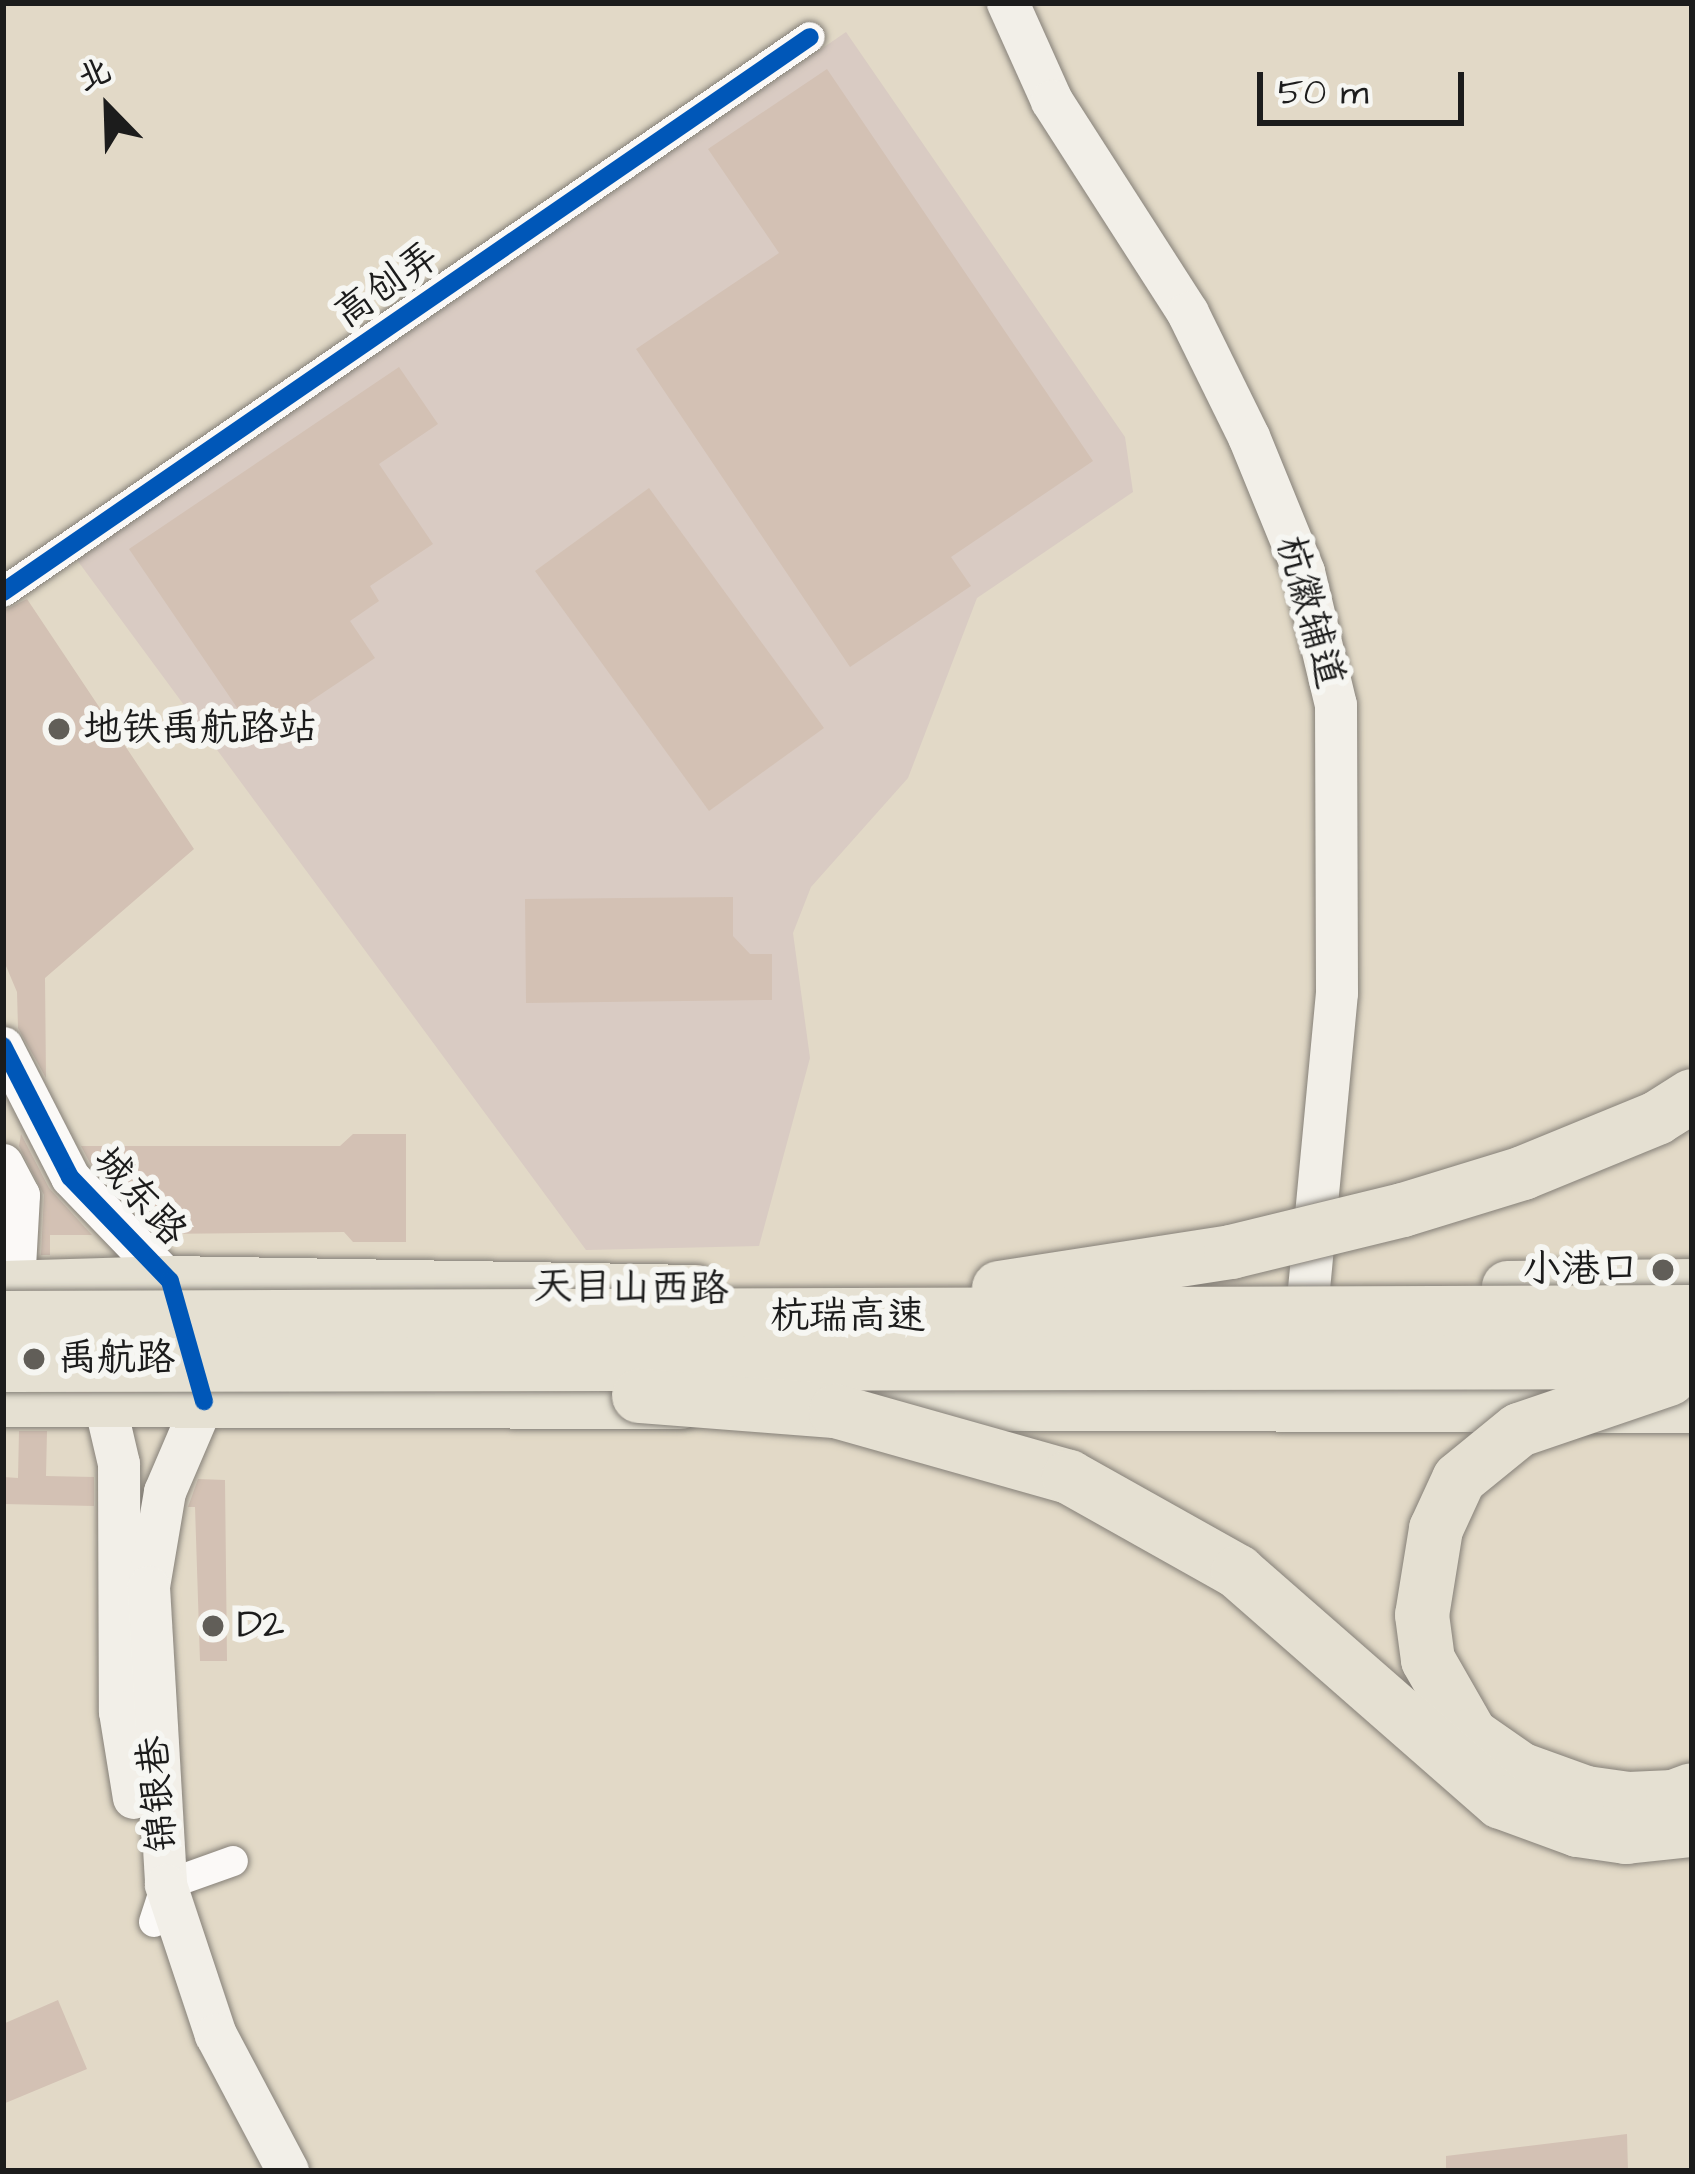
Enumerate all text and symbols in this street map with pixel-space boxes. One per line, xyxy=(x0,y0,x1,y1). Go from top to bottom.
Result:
text: 北 xyxy=(70,47,118,102)
north arrow xyxy=(48,48,168,168)
scale bar xyxy=(1263,48,1470,122)
text: 50 m xyxy=(1278,67,1369,118)
street label: 高创弄 xyxy=(326,233,448,339)
street label: 杭徽辅道 xyxy=(1265,531,1353,693)
place label: 地铁禹航路站 xyxy=(83,706,317,752)
marker: 地铁禹航路站 xyxy=(46,716,72,742)
street label: 城东路 xyxy=(82,1138,196,1256)
place label: 小港口 xyxy=(1522,1247,1639,1293)
marker: 小港口 xyxy=(1650,1257,1676,1283)
street label: 天目山西路 xyxy=(533,1264,729,1314)
street label: 杭瑞高速 xyxy=(770,1294,926,1340)
place label: 禹航路 xyxy=(58,1336,175,1382)
marker: 禹航路 xyxy=(21,1346,47,1372)
place label: D2 xyxy=(237,1603,285,1649)
marker: D2 xyxy=(200,1613,226,1639)
street label: 锦银巷 xyxy=(131,1734,187,1854)

